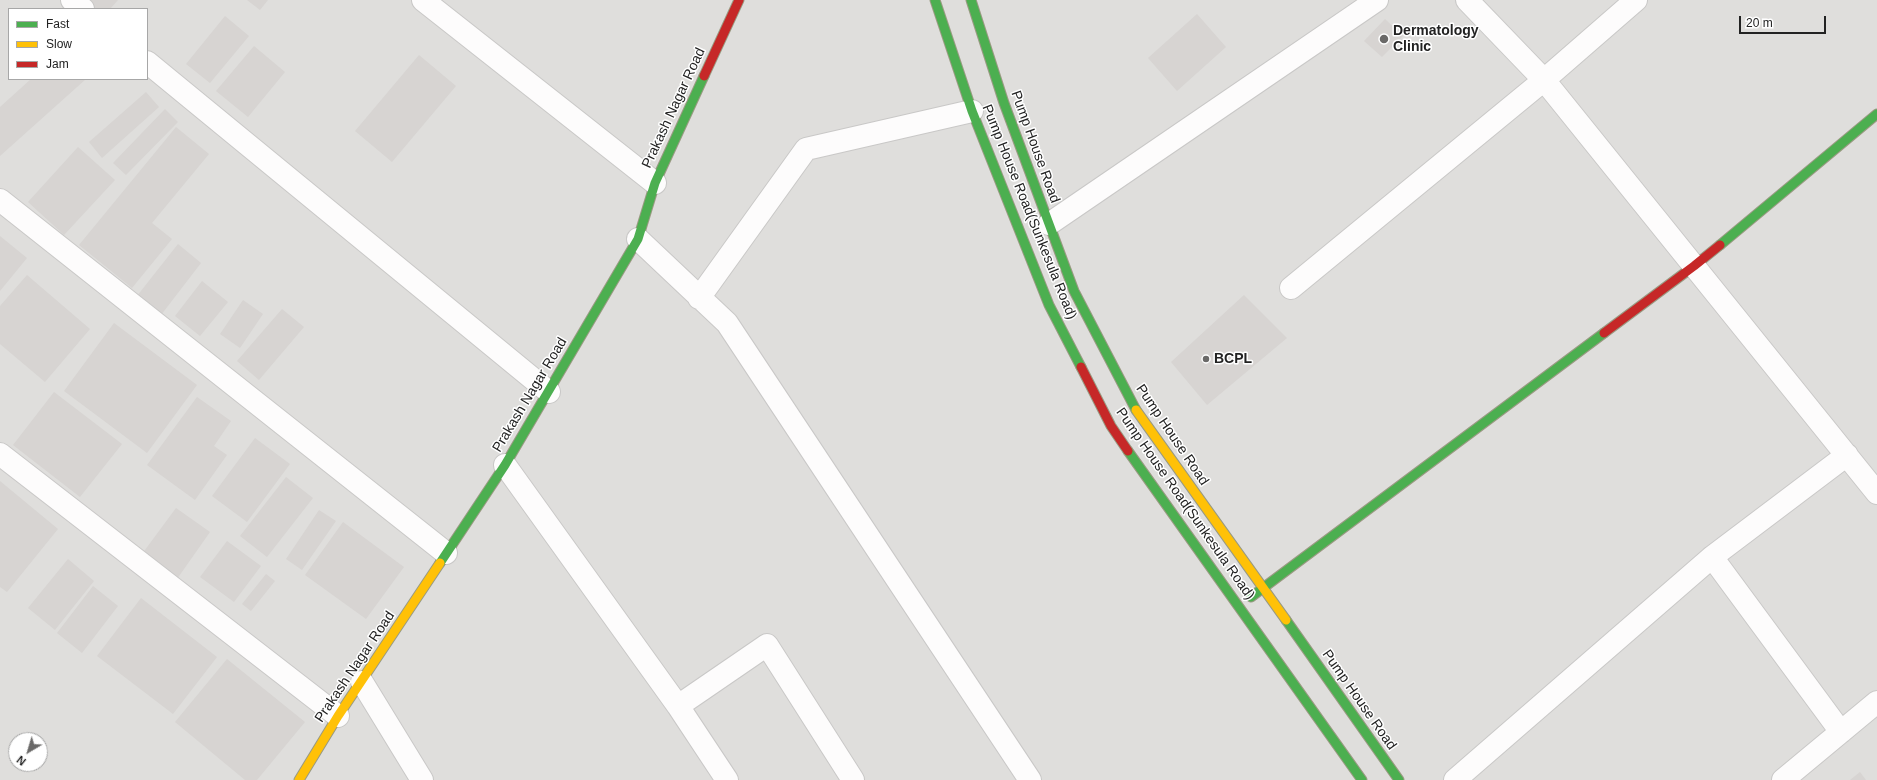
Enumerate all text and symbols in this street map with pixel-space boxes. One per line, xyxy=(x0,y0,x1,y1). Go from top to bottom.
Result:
legend xyxy=(8,8,148,80)
scale bar xyxy=(1741,8,1828,34)
text: 20 m xyxy=(1746,16,1773,30)
text: Fast xyxy=(46,17,69,31)
place label: Dermatology Clinic xyxy=(1393,23,1479,56)
marker: Dermatology Clinic xyxy=(1378,33,1390,45)
text: Slow xyxy=(46,37,72,51)
street label: Prakash Nagar Road xyxy=(639,45,709,171)
text: Jam xyxy=(46,57,69,71)
street label: Pump House Road xyxy=(1007,89,1063,205)
street label: Pump House Road(Sunkesula Road) xyxy=(978,102,1080,322)
street label: Prakash Nagar Road xyxy=(489,335,571,455)
place label: BCPL xyxy=(1214,351,1252,367)
marker: BCPL xyxy=(1201,354,1211,364)
street label: Pump House Road xyxy=(1132,381,1212,489)
street label: Pump House Road(Sunkesula Road) xyxy=(1112,405,1258,603)
street label: Prakash Nagar Road xyxy=(311,608,399,726)
street label: Pump House Road xyxy=(1318,647,1400,753)
north arrow xyxy=(8,732,48,772)
text: N xyxy=(14,753,28,768)

